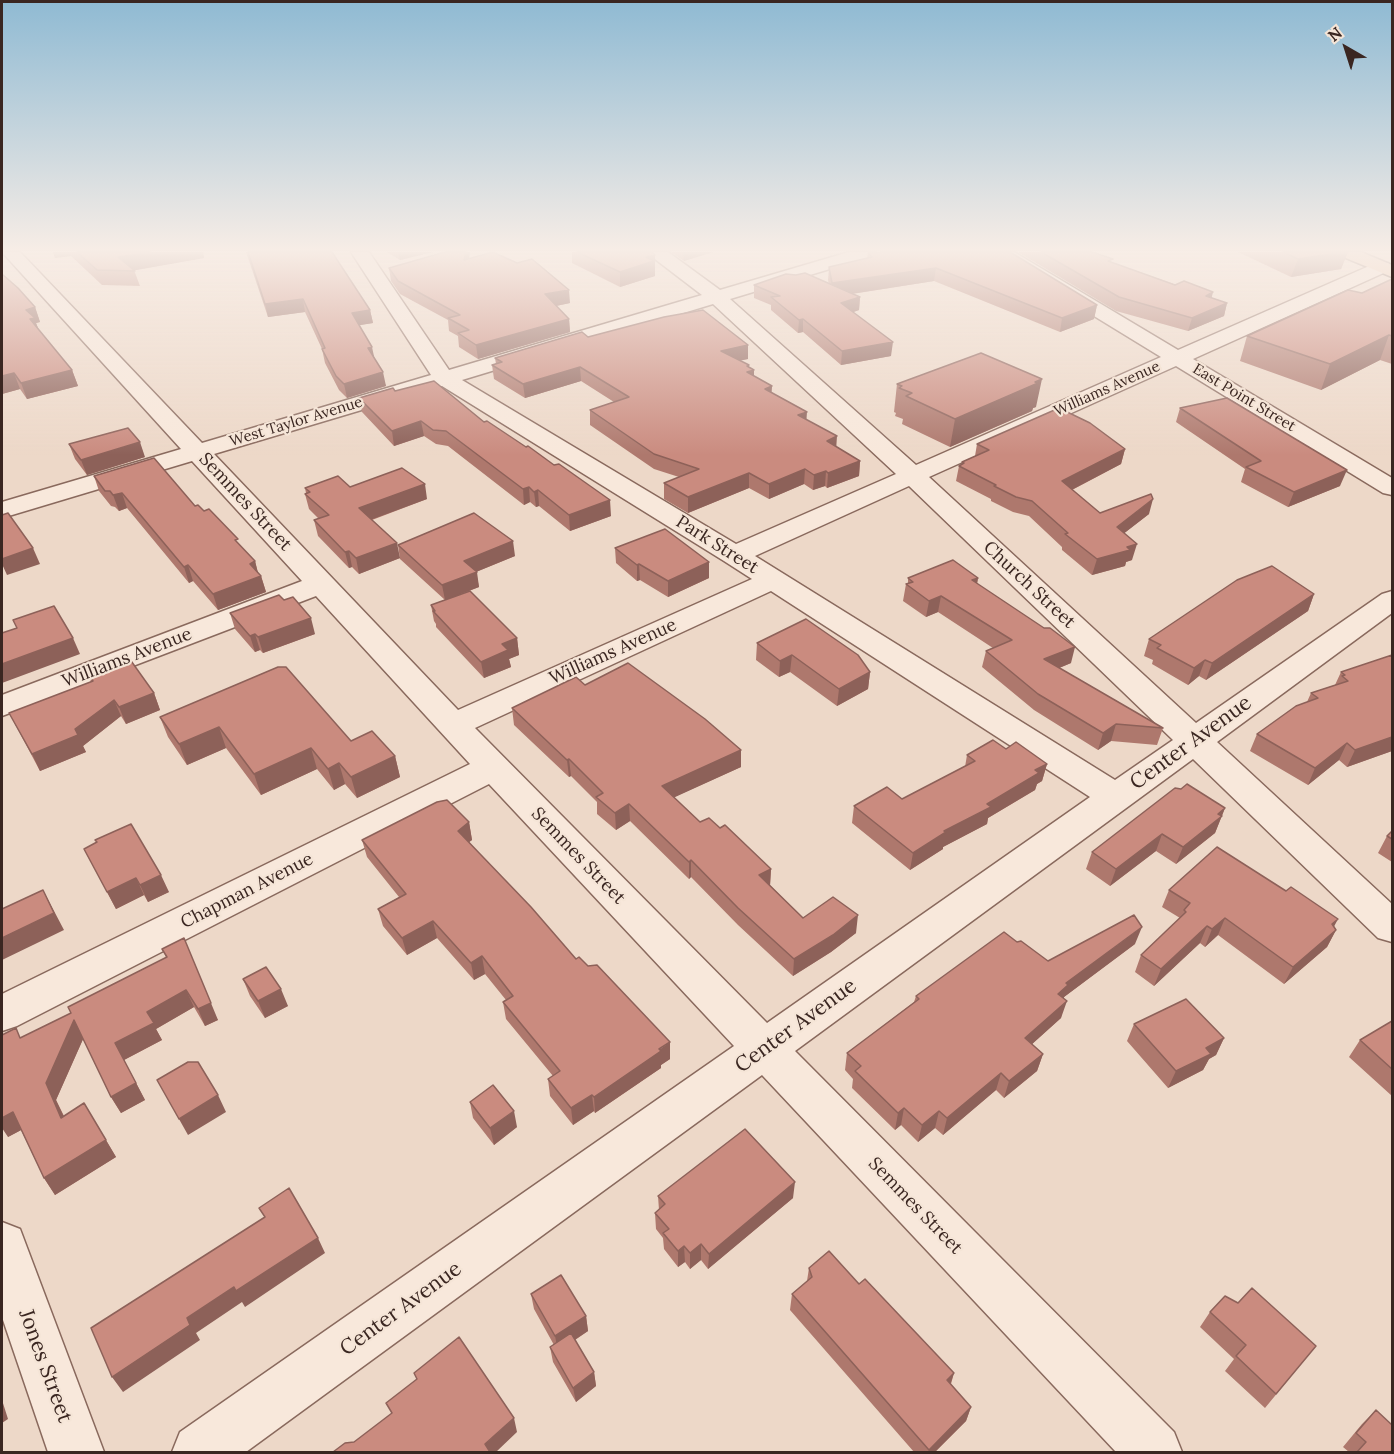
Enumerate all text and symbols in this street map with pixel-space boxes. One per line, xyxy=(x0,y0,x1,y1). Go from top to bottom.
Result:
north arrow xyxy=(1316,18,1376,78)
text: N xyxy=(1324,22,1346,46)
street label: Williams Avenue xyxy=(1051,358,1163,420)
street label: East Point Street xyxy=(1189,360,1299,436)
street label: West Taylor Avenue xyxy=(227,393,365,451)
street label: Semmes Street xyxy=(194,449,296,555)
street label: Park Street xyxy=(672,511,762,579)
street label: Church Street xyxy=(979,537,1079,633)
street label: Williams Avenue xyxy=(546,614,680,690)
street label: Williams Avenue xyxy=(59,623,195,693)
street label: Center Avenue xyxy=(1125,690,1257,796)
street label: Semmes Street xyxy=(526,803,630,909)
street label: Chapman Avenue xyxy=(177,848,317,934)
street label: Center Avenue xyxy=(730,973,862,1079)
street label: Semmes Street xyxy=(863,1153,967,1259)
street label: Center Avenue xyxy=(335,1256,467,1362)
street label: Jones Street xyxy=(13,1306,77,1426)

